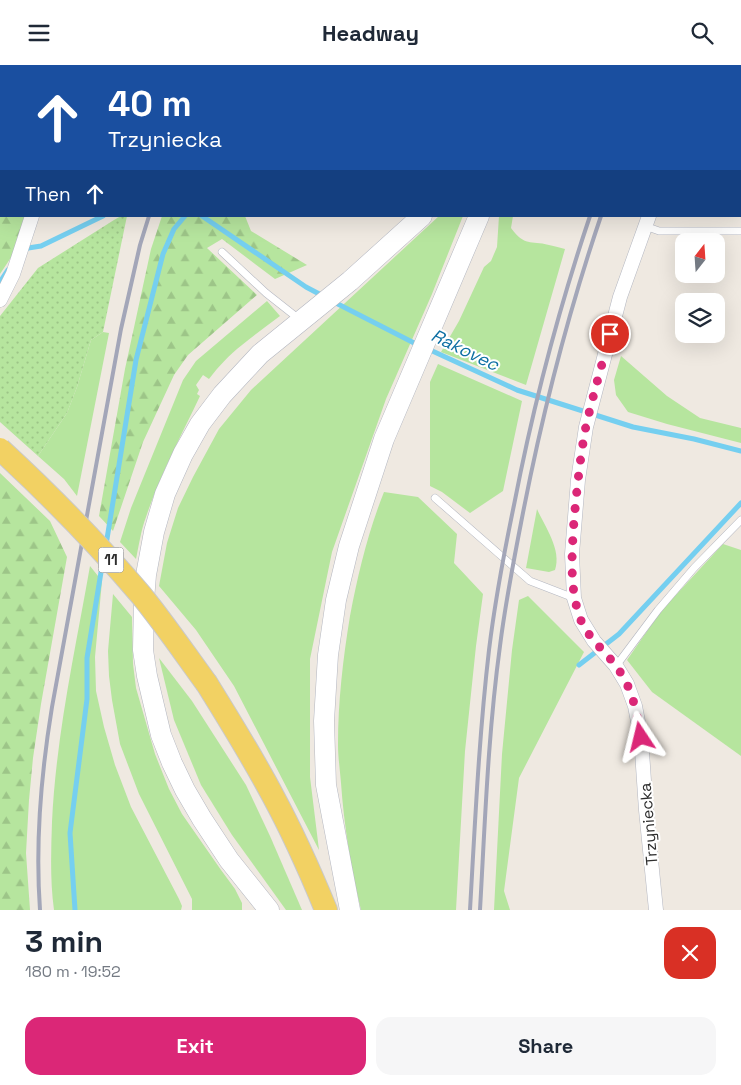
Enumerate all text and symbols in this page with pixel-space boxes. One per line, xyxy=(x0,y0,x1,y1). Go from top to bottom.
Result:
icon: menu xyxy=(25,19,53,47)
text: Headway xyxy=(322,19,419,47)
icon: search xyxy=(688,19,716,47)
text: 40 m xyxy=(108,82,192,126)
icon: ahead xyxy=(25,85,90,150)
text: Trzyniecka xyxy=(108,125,222,153)
icon: ahead xyxy=(81,180,109,208)
text: Then xyxy=(25,182,71,207)
north arrow xyxy=(675,233,725,283)
map controls xyxy=(675,233,725,343)
button: layers xyxy=(675,293,725,343)
pin xyxy=(589,313,631,355)
icon: arrive xyxy=(596,320,624,348)
water label: Rakovec xyxy=(428,323,504,376)
road number: 11 xyxy=(98,547,124,573)
position arrow xyxy=(614,710,666,762)
street label: Trzyniecka xyxy=(634,782,663,866)
text: 3 min xyxy=(25,922,103,961)
button: close xyxy=(664,927,716,979)
text: 180 m · 19:52 xyxy=(25,961,121,982)
button: Exit xyxy=(25,1017,366,1075)
button: Share xyxy=(376,1017,716,1075)

